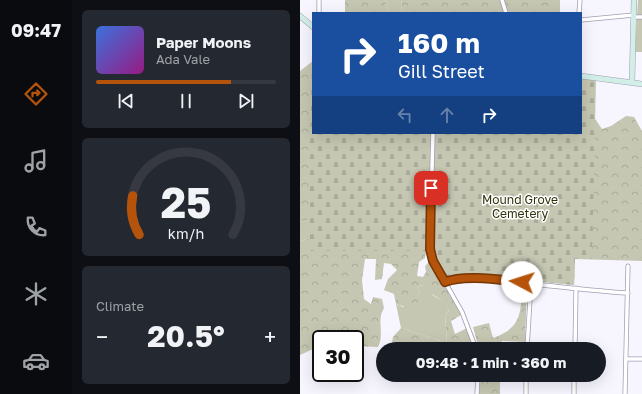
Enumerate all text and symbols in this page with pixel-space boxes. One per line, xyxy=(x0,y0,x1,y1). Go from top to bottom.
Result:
text: 09:47 xyxy=(11,19,61,41)
text: 160 m xyxy=(398,26,480,59)
icon: right xyxy=(332,28,384,80)
text: Paper Moons xyxy=(156,33,251,51)
text: Ada Vale xyxy=(156,51,210,67)
text: Gill Street xyxy=(398,60,485,82)
icon: directions xyxy=(22,80,50,108)
icon: previous xyxy=(115,90,137,112)
icon: pause xyxy=(175,90,197,112)
icon: next xyxy=(235,90,257,112)
icon: left xyxy=(394,104,416,126)
icon: ahead xyxy=(436,104,458,126)
icon: right xyxy=(478,104,500,126)
icon: music xyxy=(22,147,50,175)
pin xyxy=(414,171,448,205)
text: 25 xyxy=(161,177,211,227)
icon: arrive xyxy=(420,177,442,199)
park label: Mound Grove Cemetery xyxy=(482,192,558,221)
icon: phone xyxy=(22,213,50,241)
text: km/h xyxy=(168,225,204,242)
position arrow xyxy=(501,261,543,303)
icon: climate xyxy=(22,280,50,308)
text: Climate xyxy=(96,298,144,314)
text: 20.5° xyxy=(147,318,225,354)
text: − xyxy=(96,323,108,350)
text: + xyxy=(264,323,276,350)
speed limit sign: 30 xyxy=(312,330,364,382)
icon: car xyxy=(22,347,50,375)
text: 09:48 · 1 min · 360 m xyxy=(416,353,566,371)

